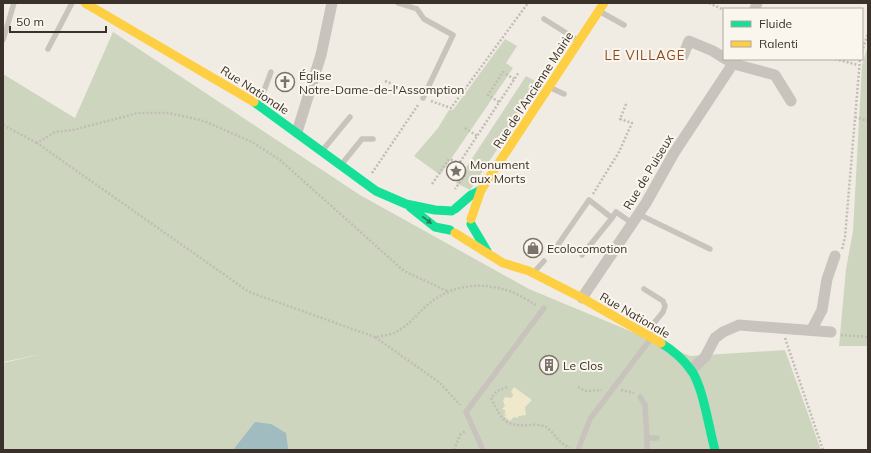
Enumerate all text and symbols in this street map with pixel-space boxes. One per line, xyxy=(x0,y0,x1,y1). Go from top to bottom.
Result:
scale bar xyxy=(10,8,106,34)
legend xyxy=(723,8,863,60)
text: 50 m xyxy=(16,14,44,29)
text: Fluide xyxy=(759,16,792,31)
street label: Rue de l'Ancienne Mairie xyxy=(490,29,576,151)
text: Ralenti xyxy=(759,36,798,51)
district label: LE VILLAGE xyxy=(604,47,686,63)
street label: Rue Nationale xyxy=(218,62,292,118)
place label: Église Notre-Dame-de-l'Assomption xyxy=(299,68,464,97)
church icon: Église Notre-Dame-de-l'Assomption xyxy=(274,71,296,93)
street label: Rue de Puiseux xyxy=(620,131,677,212)
place label: Monument aux Morts xyxy=(470,157,529,186)
place icon: Monument aux Morts xyxy=(445,160,467,182)
one-way arrow xyxy=(422,216,433,225)
shop icon: Ecolocomotion xyxy=(522,237,544,259)
place label: Ecolocomotion xyxy=(547,241,627,256)
street label: Rue Nationale xyxy=(597,289,673,341)
building icon: Le Clos xyxy=(538,354,560,376)
place label: Le Clos xyxy=(563,358,603,373)

